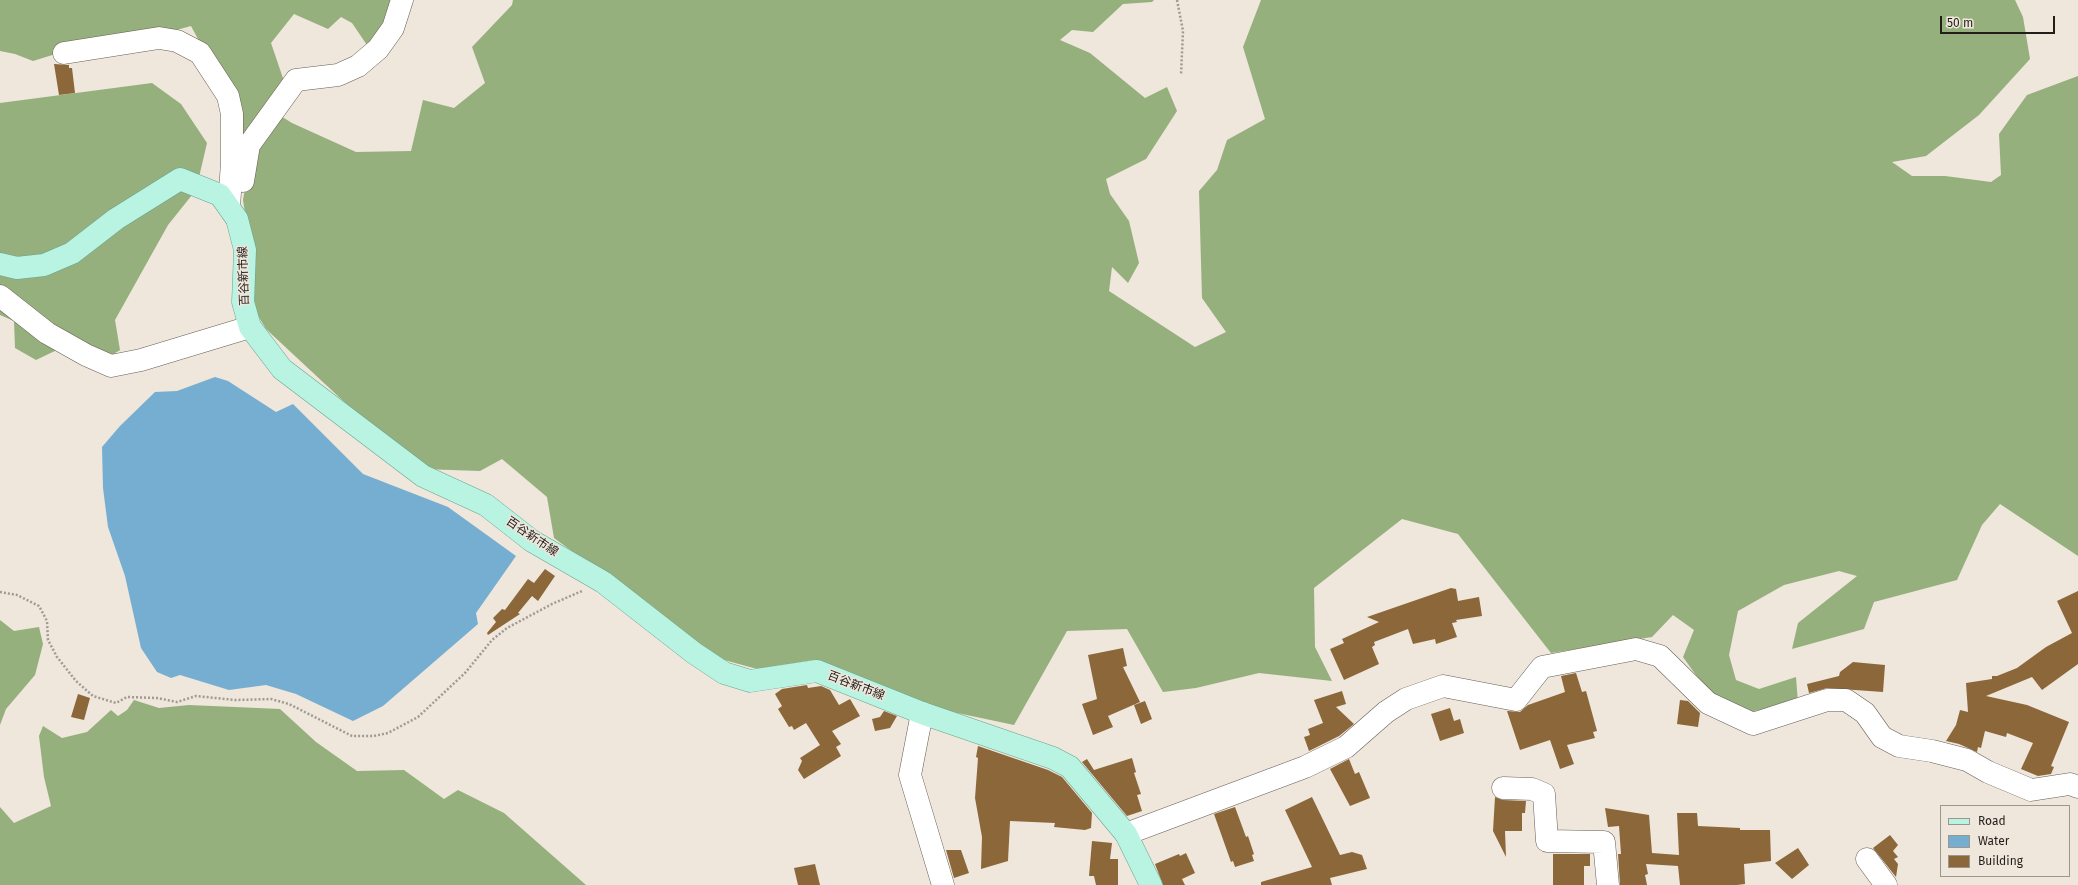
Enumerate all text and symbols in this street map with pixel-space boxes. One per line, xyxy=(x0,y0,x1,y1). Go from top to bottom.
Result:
scale bar xyxy=(1942,8,2057,34)
text: 50 m xyxy=(1947,16,1973,30)
street label: 百谷新市線 xyxy=(236,246,252,306)
street label: 百谷新市線 xyxy=(503,514,561,560)
street label: 百谷新市線 xyxy=(825,669,887,703)
legend xyxy=(1940,805,2070,877)
text: Road xyxy=(1978,814,2006,828)
text: Water xyxy=(1978,834,2009,848)
text: Building xyxy=(1978,854,2023,868)

